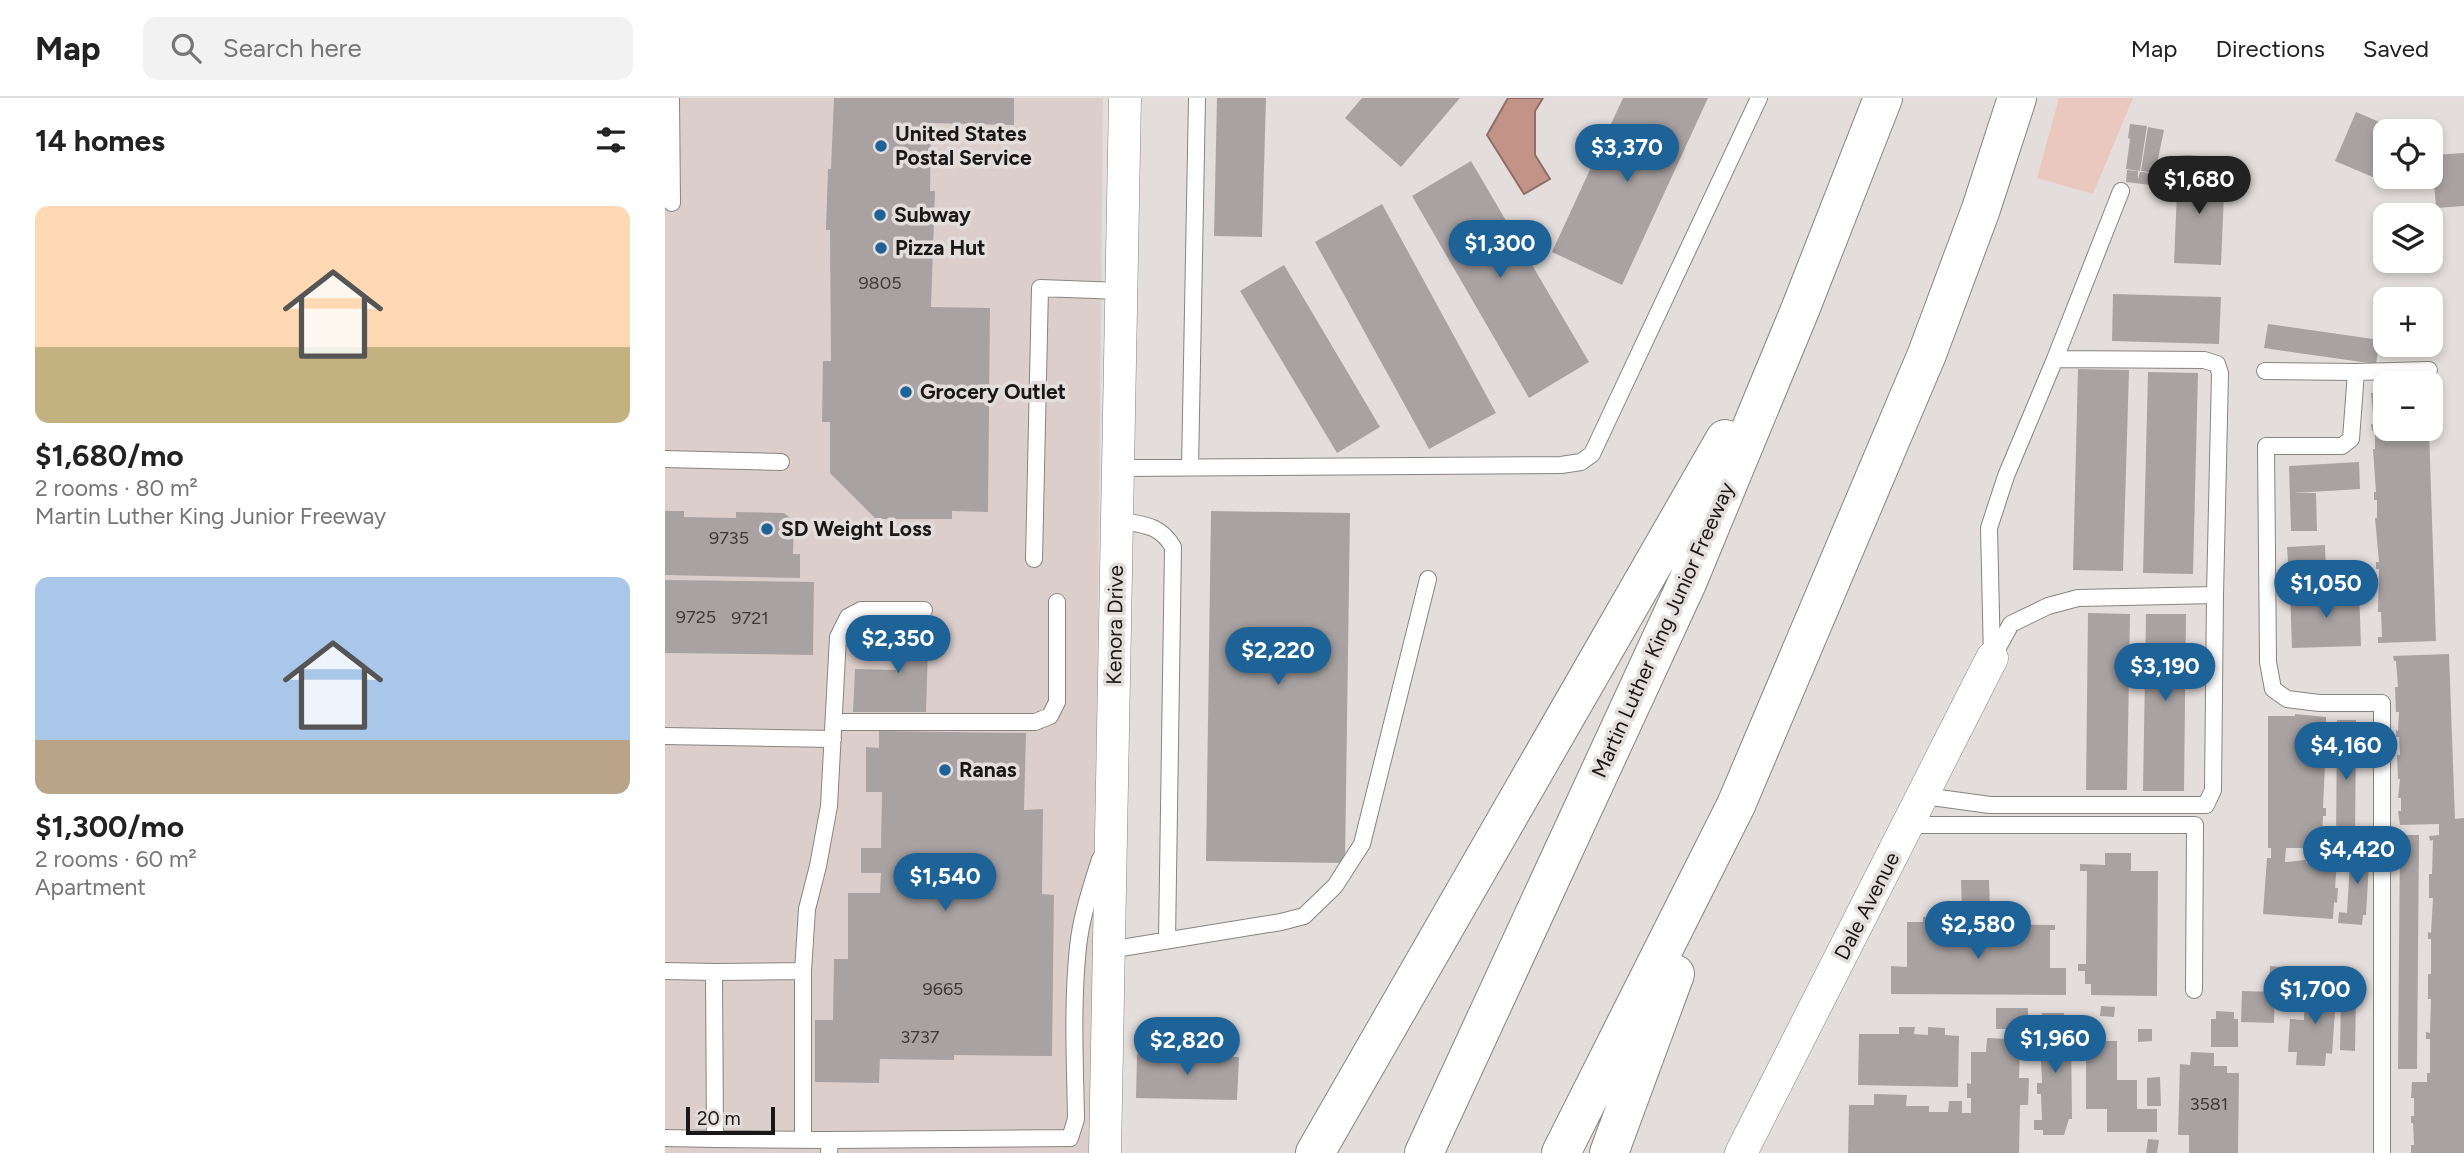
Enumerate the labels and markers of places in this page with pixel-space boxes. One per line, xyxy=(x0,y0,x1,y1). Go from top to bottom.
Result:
place label: United States Postal Service xyxy=(895,121,1032,170)
pin: $3,370 xyxy=(1570,125,1684,184)
marker: United States Postal Service xyxy=(873,138,889,154)
pin: $1,680 xyxy=(2142,156,2256,216)
place label: Subway xyxy=(894,202,972,227)
marker: Subway xyxy=(872,207,888,223)
pin: $1,300 xyxy=(1443,220,1557,280)
place label: Pizza Hut xyxy=(895,235,986,260)
marker: Pizza Hut xyxy=(873,240,889,256)
place label: Grocery Outlet xyxy=(920,379,1066,404)
marker: Grocery Outlet xyxy=(898,384,914,400)
place label: SD Weight Loss xyxy=(781,516,932,541)
marker: SD Weight Loss xyxy=(759,521,775,537)
pin: $1,050 xyxy=(2269,560,2383,620)
pin: $2,350 xyxy=(841,616,955,675)
pin: $2,220 xyxy=(1221,628,1335,687)
pin: $3,190 xyxy=(2108,644,2222,703)
pin: $4,160 xyxy=(2289,722,2403,782)
place label: Ranas xyxy=(959,757,1017,782)
marker: Ranas xyxy=(937,762,953,778)
pin: $4,420 xyxy=(2300,826,2414,886)
pin: $1,540 xyxy=(888,854,1002,913)
pin: $2,580 xyxy=(1921,902,2035,961)
pin: $1,700 xyxy=(2258,967,2372,1026)
pin: $1,960 xyxy=(1998,1016,2112,1075)
pin: $2,820 xyxy=(1130,1018,1244,1077)

